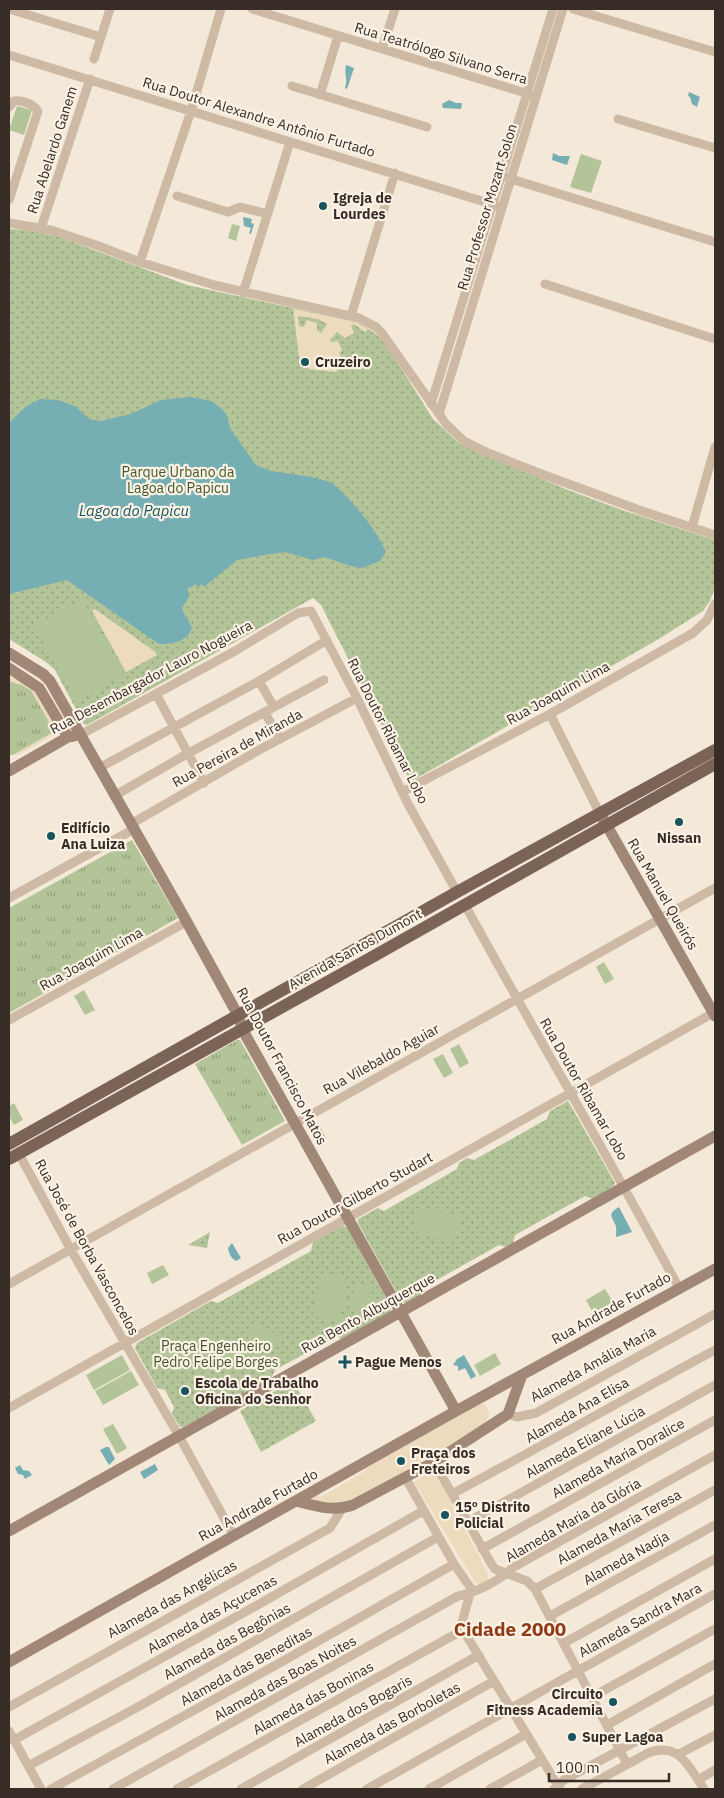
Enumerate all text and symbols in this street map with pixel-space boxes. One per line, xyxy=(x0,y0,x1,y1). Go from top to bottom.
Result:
street label: Rua Teatrólogo Silvano Serra xyxy=(352,18,530,88)
street label: Rua Doutor Alexandre Antônio Furtado xyxy=(141,73,378,161)
street label: Rua Abelardo Ganem xyxy=(23,84,81,216)
street label: Rua Professor Mozart Solon xyxy=(453,122,521,292)
place label: Igreja de Lourdes xyxy=(333,189,392,223)
marker: Igreja de Lourdes xyxy=(317,200,329,212)
place label: Cruzeiro xyxy=(315,353,371,371)
marker: Cruzeiro xyxy=(299,356,311,368)
park label: Parque Urbano da Lagoa do Papicu xyxy=(122,463,235,497)
water label: Lagoa do Papicu xyxy=(79,501,189,520)
street label: Rua Desembargador Lauro Nogueira xyxy=(47,616,256,738)
street label: Rua Doutor Ribamar Lobo xyxy=(343,655,433,807)
street label: Rua Joaquim Lima xyxy=(503,657,613,729)
street label: Rua Pereira de Miranda xyxy=(169,705,306,791)
marker: Nissan xyxy=(673,816,685,828)
place label: Edifício Ana Luiza xyxy=(61,819,125,853)
place label: Nissan xyxy=(657,829,701,847)
marker: Edifício Ana Luiza xyxy=(45,830,57,842)
street label: Rua Manuel Queirós xyxy=(624,835,702,953)
street label: Avenida Santos Dumont xyxy=(285,905,425,993)
street label: Rua Joaquim Lima xyxy=(36,923,146,995)
street label: Rua Doutor Francisco Matos xyxy=(233,984,331,1148)
street label: Rua Doutor Ribamar Lobo xyxy=(536,1015,632,1163)
street label: Rua Vilebaldo Aguiar xyxy=(320,1020,442,1098)
street label: Rua Doutor Gilberto Studart xyxy=(274,1148,436,1248)
street label: Rua José de Borba Vasconcelos xyxy=(31,1156,143,1338)
street label: Rua Andrade Furtado xyxy=(548,1268,674,1348)
street label: Rua Bento Albuquerque xyxy=(298,1269,438,1357)
street label: Alameda Amália Maria xyxy=(527,1322,659,1406)
park label: Praça Engenheiro Pedro Felipe Borges xyxy=(153,1337,279,1371)
place label: Pague Menos xyxy=(355,1353,442,1371)
marker: Pague Menos xyxy=(339,1356,351,1368)
street label: Alameda Ana Elisa xyxy=(522,1373,632,1447)
place label: Escola de Trabalho Oficina do Senhor xyxy=(195,1374,319,1408)
marker: Escola de Trabalho Oficina do Senhor xyxy=(179,1385,191,1397)
street label: Alameda Eliane Lúcia xyxy=(522,1401,648,1482)
street label: Alameda Maria Doralice xyxy=(548,1414,688,1502)
place label: Praça dos Freteiros xyxy=(411,1444,475,1478)
marker: Praça dos Freteiros xyxy=(395,1455,407,1467)
street label: Rua Andrade Furtado xyxy=(195,1465,321,1545)
street label: Alameda Maria da Glória xyxy=(502,1474,645,1566)
street label: Alameda Maria Teresa xyxy=(554,1485,685,1569)
place label: 15º Distrito Policial xyxy=(455,1498,530,1532)
marker: 15º Distrito Policial xyxy=(439,1509,451,1521)
street label: Alameda Nadja xyxy=(580,1527,673,1589)
street label: Alameda das Angélicas xyxy=(104,1556,240,1642)
street label: Alameda das Açucenas xyxy=(144,1571,280,1657)
street label: Alameda Sandra Mara xyxy=(575,1578,705,1661)
street label: Alameda das Begônias xyxy=(160,1598,294,1683)
district label: Cidade 2000 xyxy=(454,1617,566,1641)
street label: Alameda das Beneditas xyxy=(177,1622,315,1710)
street label: Alameda das Boas Noites xyxy=(211,1631,359,1725)
street label: Alameda das Boninas xyxy=(249,1657,377,1739)
street label: Alameda dos Bogaris xyxy=(291,1671,415,1751)
street label: Alameda das Borboletas xyxy=(320,1678,464,1768)
place label: Circuito Fitness Academia xyxy=(486,1685,603,1719)
marker: Circuito Fitness Academia xyxy=(607,1696,619,1708)
place label: Super Lagoa xyxy=(582,1728,663,1746)
marker: Super Lagoa xyxy=(566,1731,578,1743)
scale bar xyxy=(549,1750,669,1782)
text: 100 m xyxy=(556,1758,600,1777)

